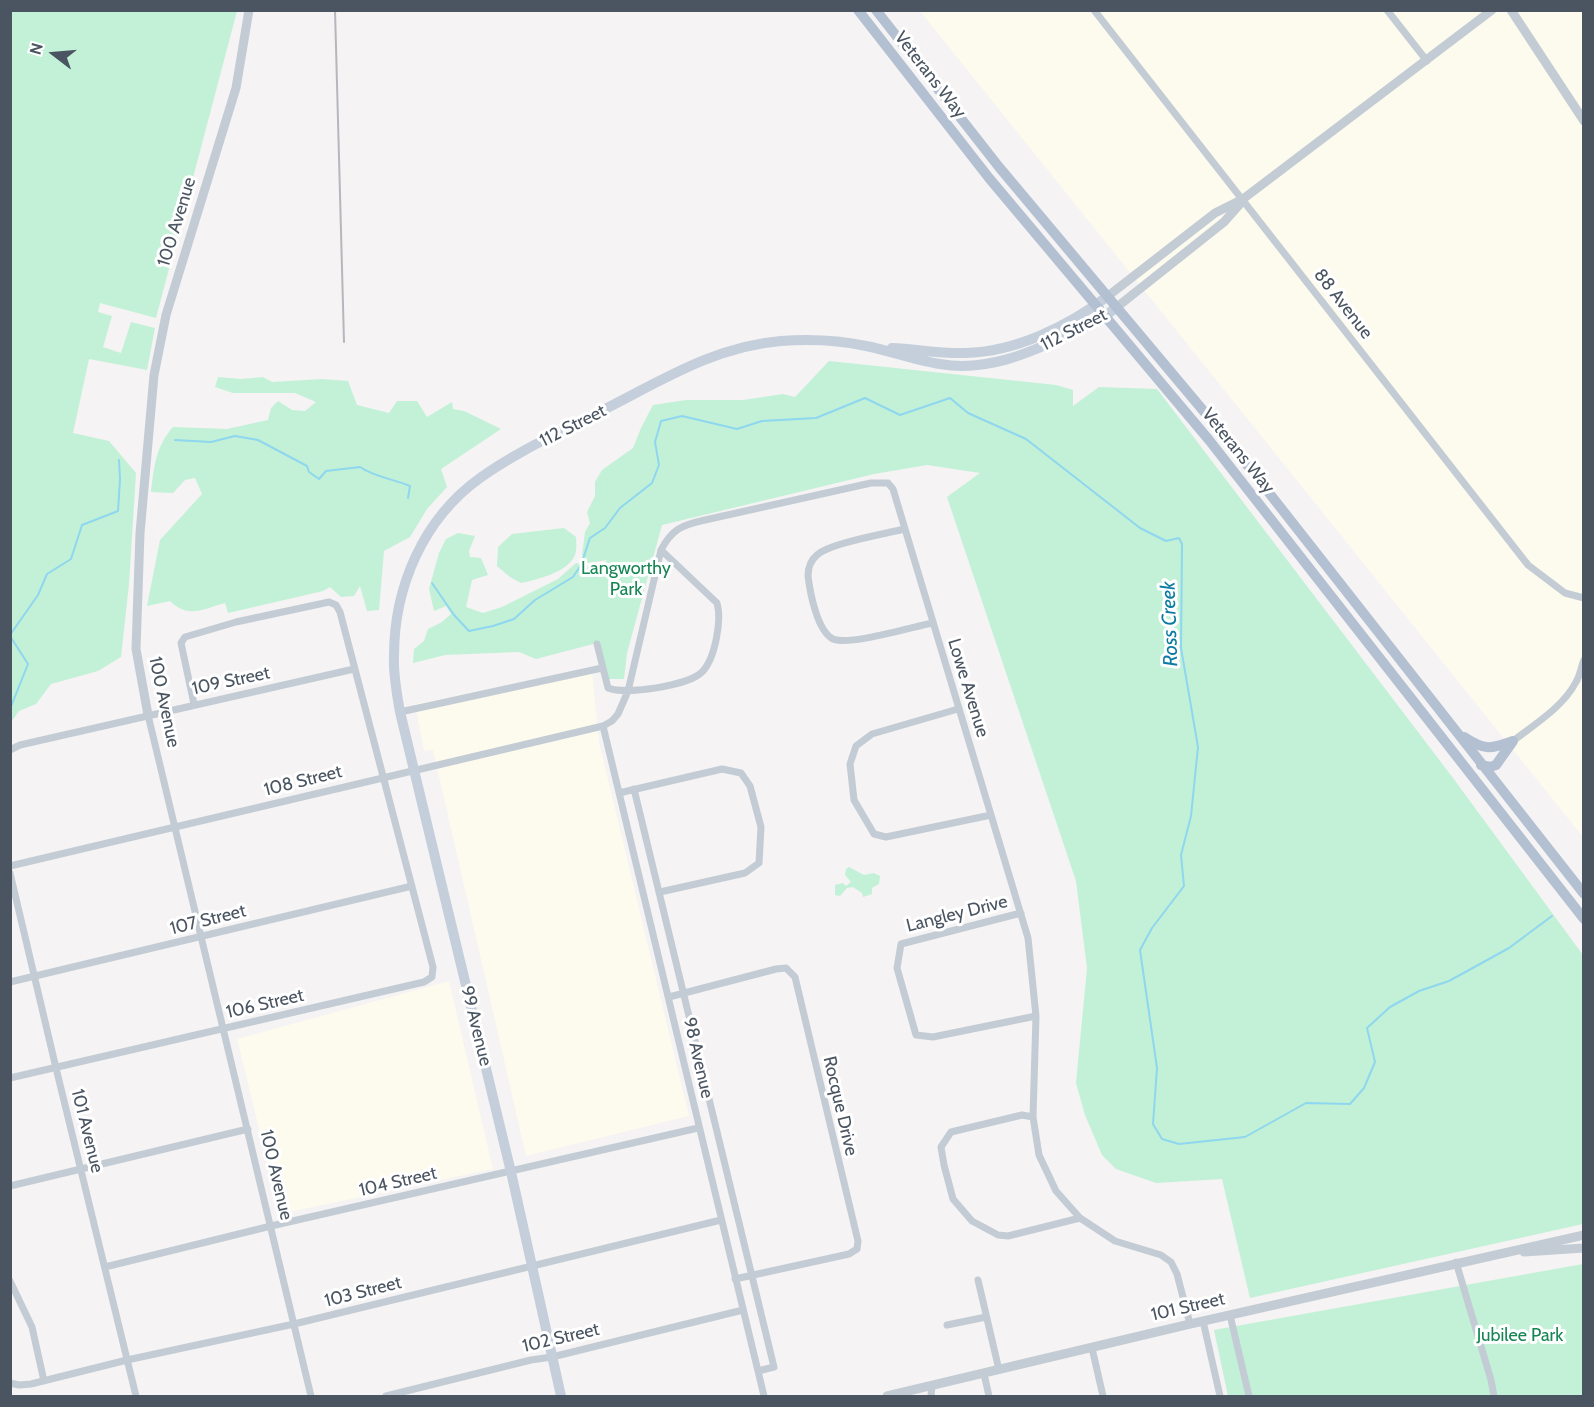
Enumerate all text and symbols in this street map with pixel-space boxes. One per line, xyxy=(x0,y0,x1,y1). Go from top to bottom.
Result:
north arrow xyxy=(24,24,84,84)
street label: Veterans Way xyxy=(890,27,970,123)
text: N xyxy=(26,41,47,57)
street label: 100 Avenue xyxy=(153,175,201,269)
street label: 88 Avenue xyxy=(1309,265,1377,343)
street label: 112 Street xyxy=(1037,304,1111,356)
street label: 112 Street xyxy=(536,400,610,452)
street label: Veterans Way xyxy=(1197,404,1279,498)
park label: Langworthy Park xyxy=(581,558,671,600)
water label: Ross Creek xyxy=(1157,581,1183,667)
street label: Lowe Avenue xyxy=(943,636,993,740)
street label: 100 Avenue xyxy=(144,655,184,749)
street label: 109 Street xyxy=(190,662,272,700)
street label: 108 Street xyxy=(262,761,344,801)
street label: Langley Drive xyxy=(904,891,1010,937)
street label: 107 Street xyxy=(168,900,248,940)
street label: 99 Avenue xyxy=(456,984,496,1068)
street label: 106 Street xyxy=(224,985,306,1023)
street label: 98 Avenue xyxy=(678,1015,718,1101)
street label: Rocque Drive xyxy=(818,1054,862,1158)
street label: 101 Avenue xyxy=(66,1087,108,1175)
street label: 100 Avenue xyxy=(255,1128,297,1222)
street label: 104 Street xyxy=(357,1163,439,1201)
street label: 103 Street xyxy=(322,1272,404,1312)
street label: 101 Street xyxy=(1149,1288,1227,1326)
street label: 102 Street xyxy=(520,1319,602,1357)
park label: Jubilee Park xyxy=(1477,1325,1563,1347)

